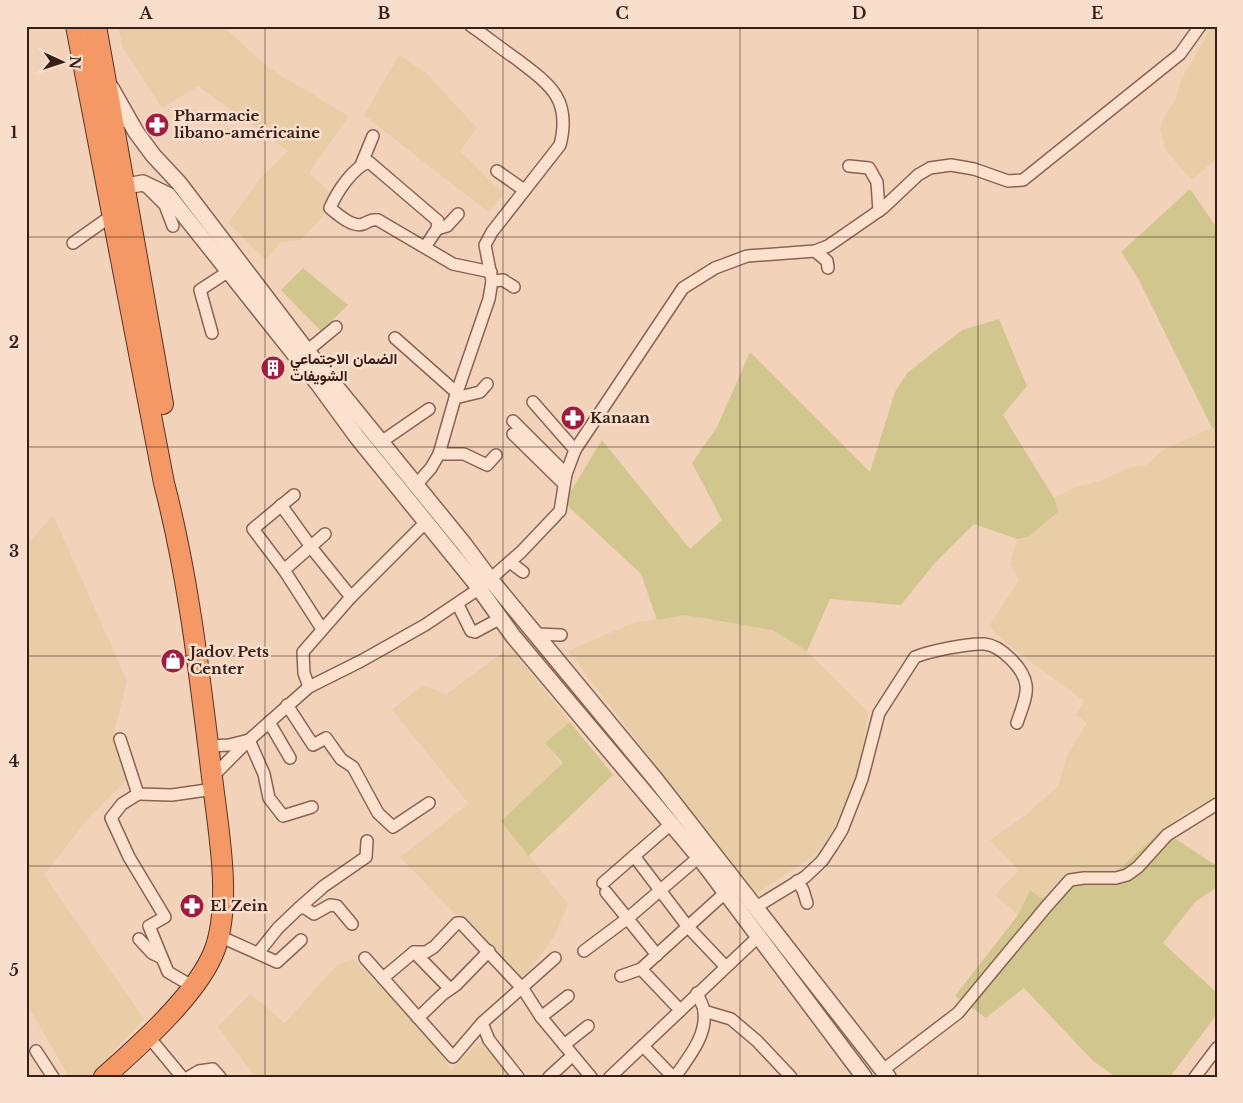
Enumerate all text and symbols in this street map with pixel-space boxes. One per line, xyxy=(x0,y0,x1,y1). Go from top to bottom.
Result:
text: A xyxy=(139,3,154,23)
text: B xyxy=(378,3,391,23)
text: C xyxy=(615,3,629,23)
text: D xyxy=(852,3,866,23)
text: E xyxy=(1091,3,1103,23)
north arrow xyxy=(38,38,88,88)
text: N xyxy=(66,56,84,70)
place label: Pharmacie libano-américaine xyxy=(174,106,320,142)
pharmacy icon: Pharmacie libano-américaine xyxy=(144,112,170,138)
text: 1 xyxy=(11,122,18,142)
text: 2 xyxy=(9,332,19,352)
place label: الضمان الاجتماعي الشويفات xyxy=(290,349,397,385)
building icon: الضمان الاجتماعي الشويفات xyxy=(260,355,286,381)
pharmacy icon: Kanaan xyxy=(560,405,586,431)
place label: Kanaan xyxy=(590,408,650,427)
text: 3 xyxy=(9,541,19,561)
place label: Jadov Pets Center xyxy=(187,642,269,678)
shop icon: Jadov Pets Center xyxy=(160,648,186,674)
text: 4 xyxy=(9,751,19,771)
pharmacy icon: El Zein xyxy=(179,893,205,919)
place label: El Zein xyxy=(210,896,268,915)
text: 5 xyxy=(9,960,19,980)

